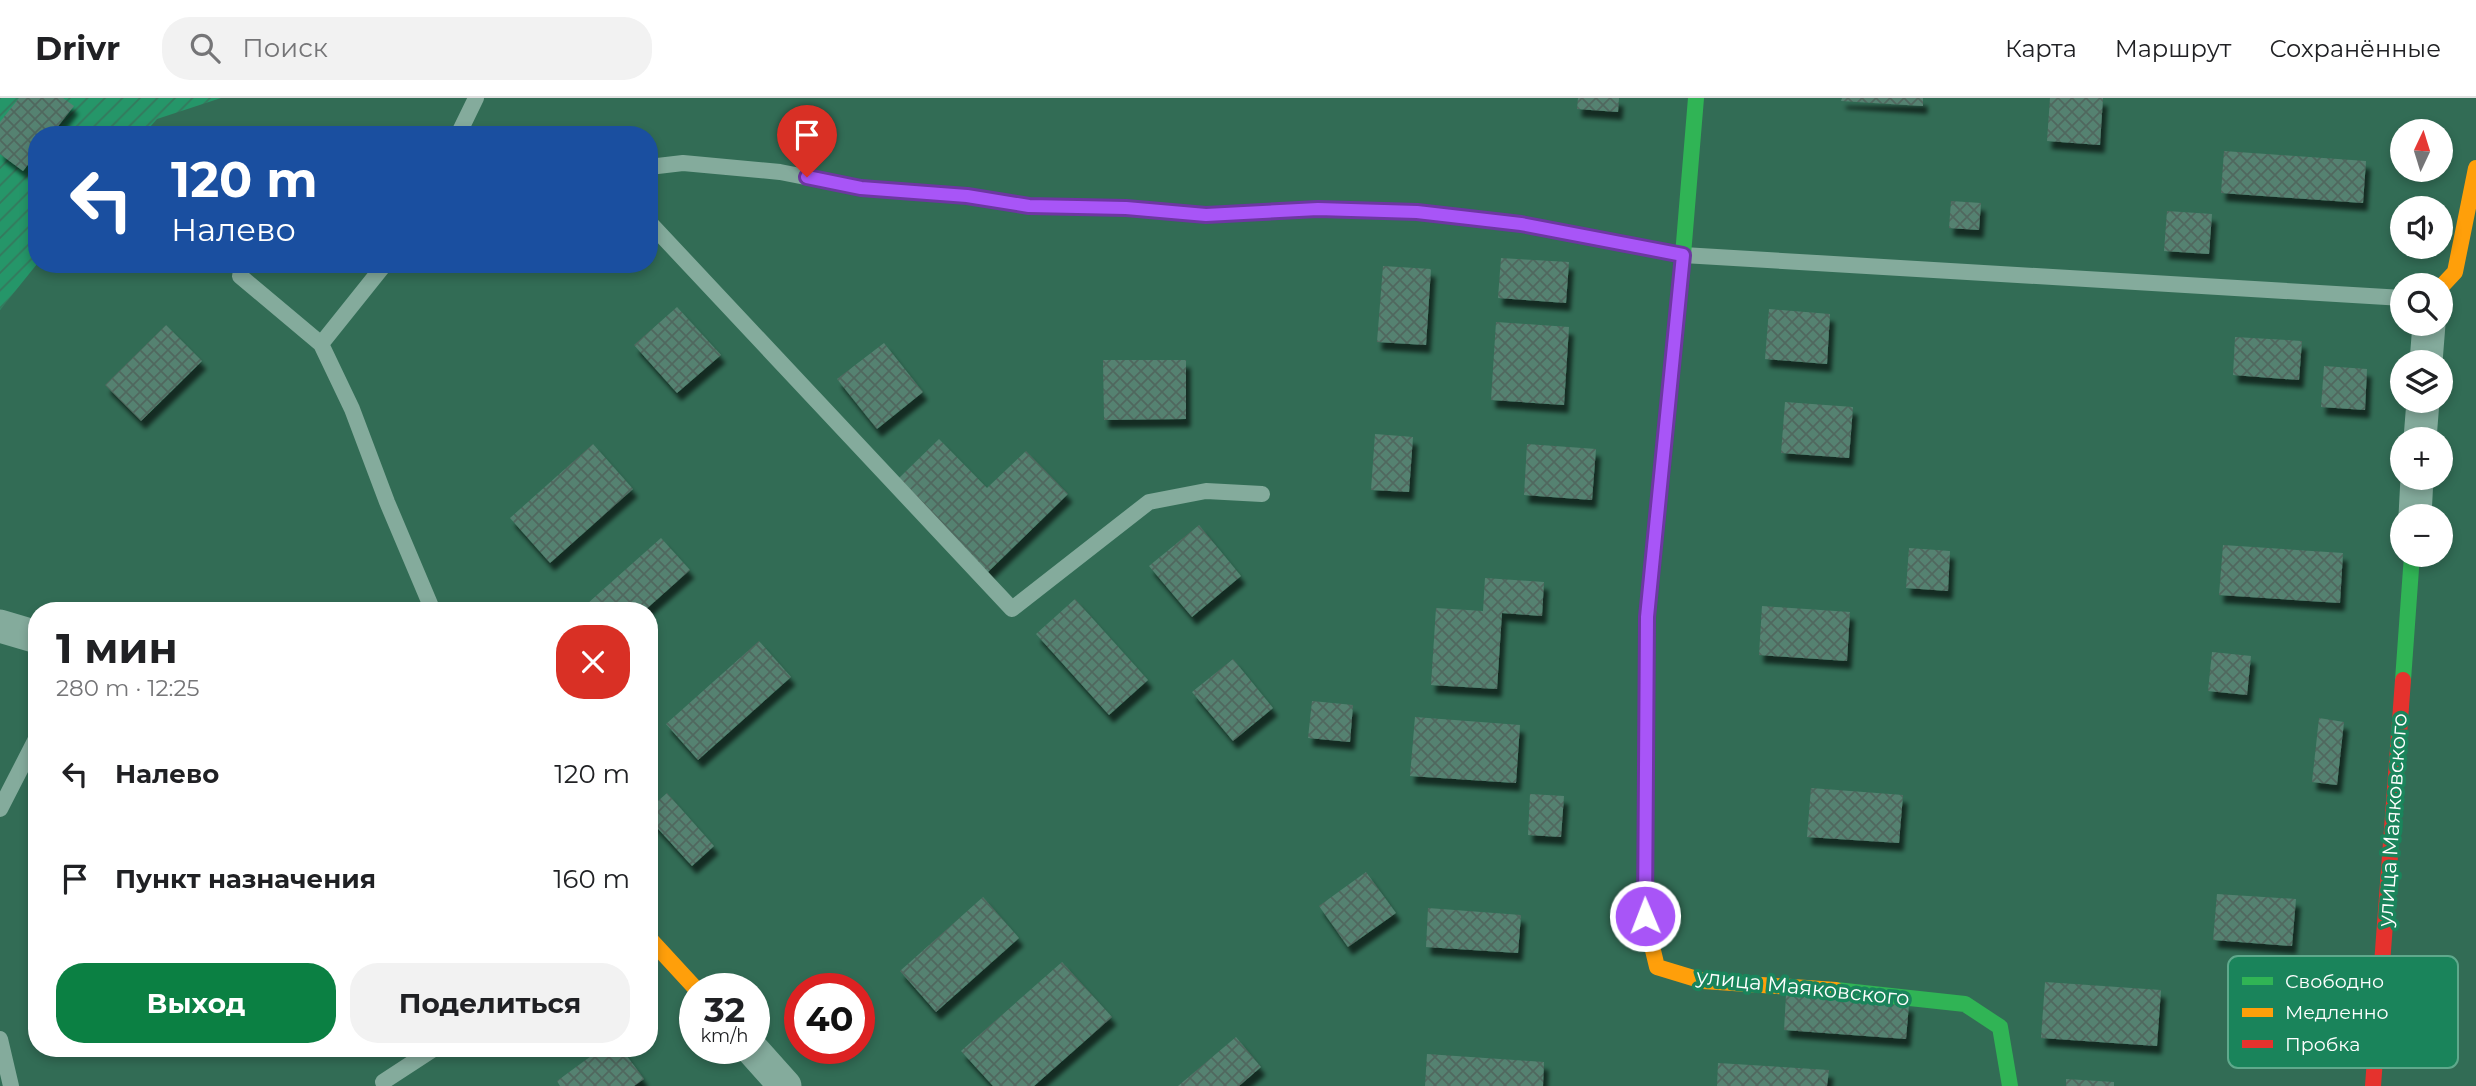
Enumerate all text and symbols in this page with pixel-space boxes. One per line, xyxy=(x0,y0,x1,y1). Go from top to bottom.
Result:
search box xyxy=(162,17,652,80)
text: Drivr xyxy=(35,28,120,68)
icon: search xyxy=(186,29,224,67)
text: Поиск xyxy=(242,32,328,64)
text: Карта xyxy=(2005,34,2077,63)
text: Маршрут xyxy=(2115,34,2231,63)
text: Сохранённые xyxy=(2269,34,2441,63)
pin xyxy=(777,105,837,177)
icon: arrive xyxy=(788,116,826,154)
north arrow xyxy=(2390,119,2454,182)
map controls xyxy=(2390,119,2453,567)
text: 120 m xyxy=(171,150,318,209)
icon: left xyxy=(56,154,147,245)
button: sound xyxy=(2390,196,2453,259)
text: Налево xyxy=(171,210,296,249)
button: search xyxy=(2390,273,2453,336)
button: layers xyxy=(2390,350,2453,413)
button: + xyxy=(2390,427,2453,490)
button: − xyxy=(2390,504,2453,567)
text: 1 мин xyxy=(56,622,178,674)
button: close xyxy=(556,625,630,699)
text: 280 m · 12:25 xyxy=(56,674,200,702)
street label: улица Маяковского xyxy=(2372,712,2412,929)
icon: left xyxy=(56,755,94,793)
text: Налево xyxy=(115,758,219,790)
text: 120 m xyxy=(554,758,630,790)
icon: arrive xyxy=(56,860,94,898)
text: Пункт назначения xyxy=(115,863,376,895)
text: 160 m xyxy=(553,863,630,895)
position arrow xyxy=(1608,879,1682,953)
legend xyxy=(2228,956,2458,1068)
button: Выход xyxy=(56,963,336,1043)
button: Поделиться xyxy=(350,963,630,1043)
street label: улица Маяковского xyxy=(1694,963,1911,1011)
text: Свободно xyxy=(2285,970,2384,993)
speed limit sign: 40 xyxy=(784,973,875,1064)
text: 32 xyxy=(704,988,745,1031)
text: Медленно xyxy=(2285,1001,2389,1024)
text: km/h xyxy=(700,1025,749,1047)
text: Пробка xyxy=(2285,1033,2360,1056)

